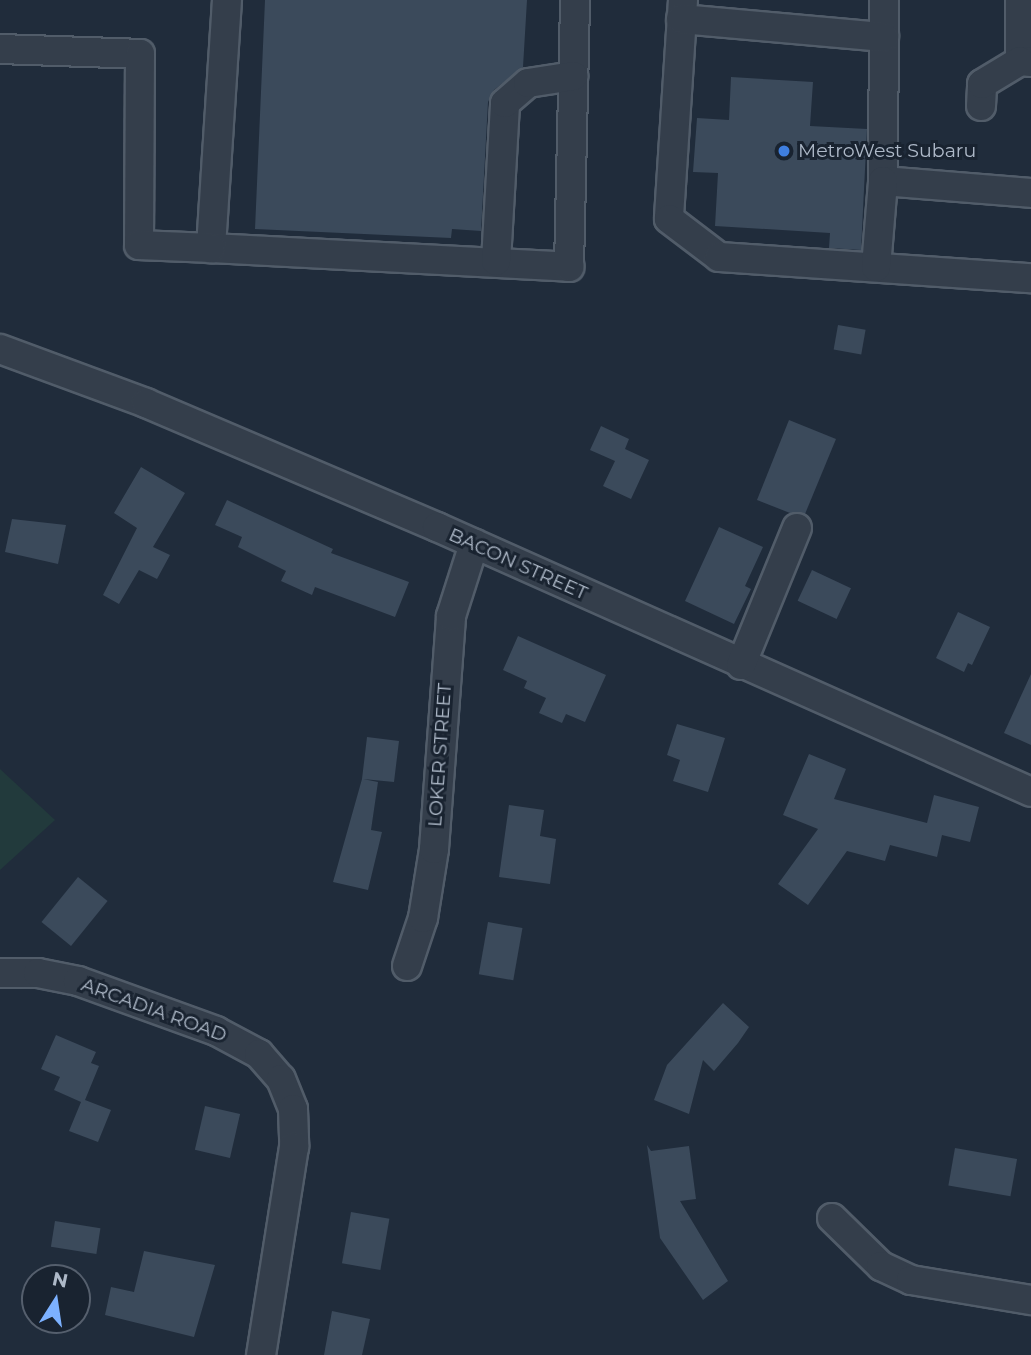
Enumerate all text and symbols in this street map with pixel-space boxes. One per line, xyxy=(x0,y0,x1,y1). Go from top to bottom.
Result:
place label: MetroWest Subaru xyxy=(798,140,976,162)
marker: MetroWest Subaru xyxy=(776,143,792,159)
street label: BACON STREET xyxy=(445,523,591,605)
street label: LOKER STREET xyxy=(424,682,456,828)
street label: ARCADIA ROAD xyxy=(78,973,230,1047)
north arrow xyxy=(21,1264,91,1334)
text: N xyxy=(50,1267,70,1293)

